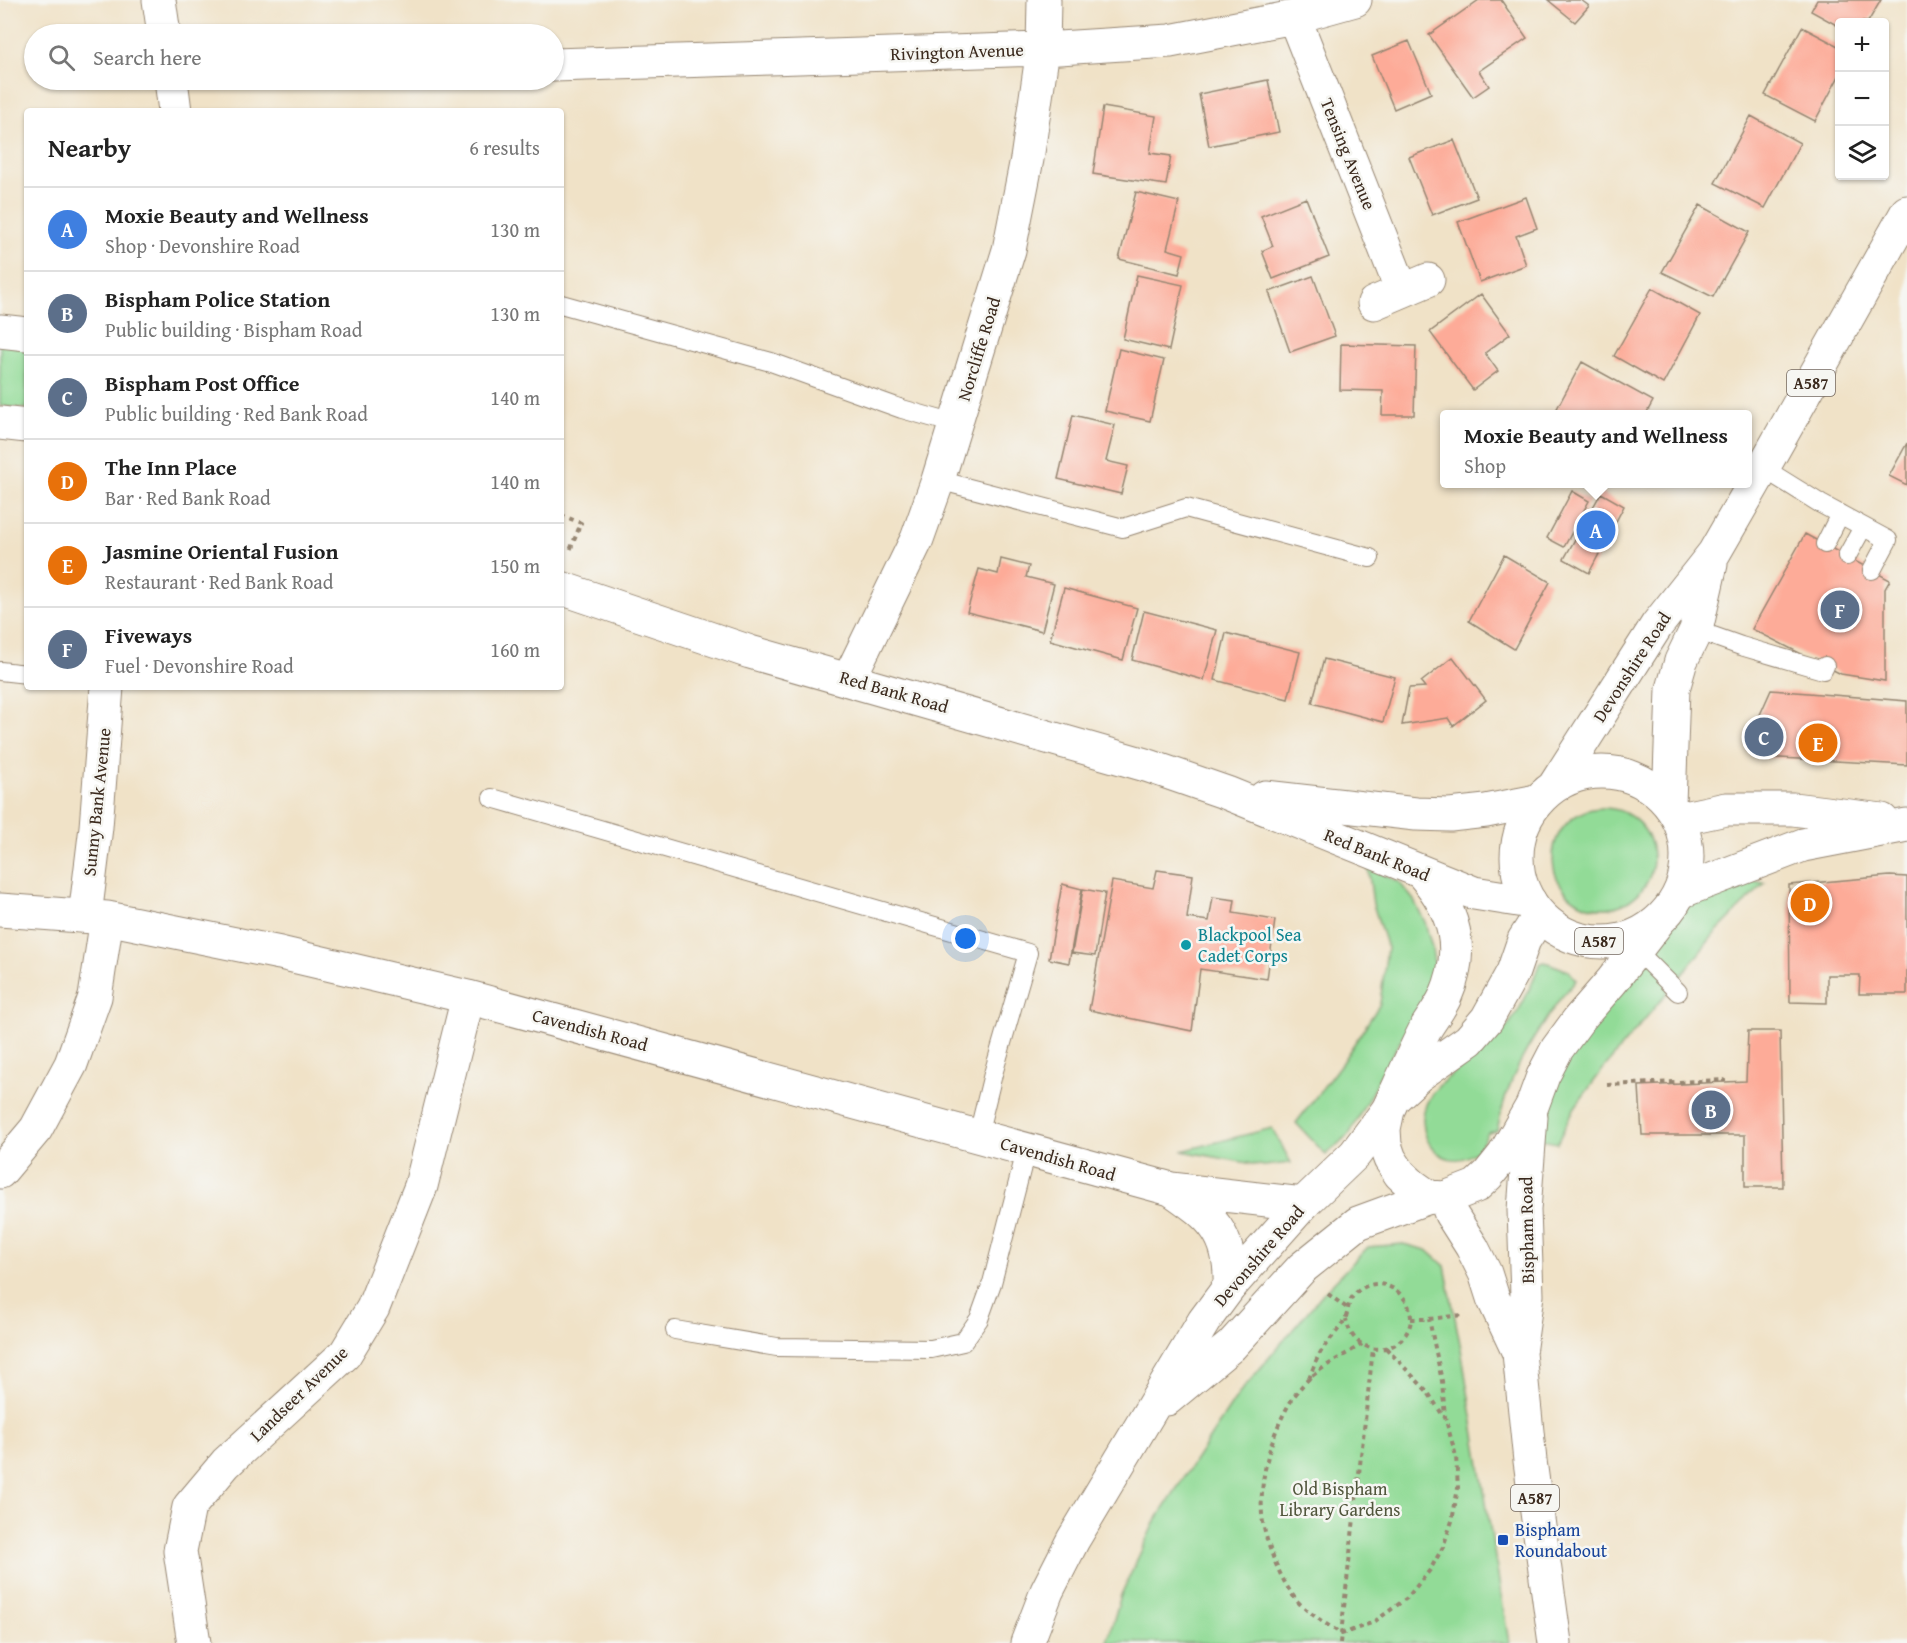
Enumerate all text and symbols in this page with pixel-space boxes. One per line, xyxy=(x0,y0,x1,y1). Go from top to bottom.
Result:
map controls xyxy=(1835,18,1889,180)
button: + xyxy=(1835,18,1889,72)
search box xyxy=(24,24,564,90)
street label: Rivington Avenue xyxy=(890,36,1024,67)
icon: search xyxy=(45,41,78,74)
text: Search here xyxy=(93,41,202,73)
button: − xyxy=(1835,72,1889,126)
street label: Tensing Avenue xyxy=(1314,94,1383,214)
button: layers xyxy=(1835,126,1889,180)
text: Nearby xyxy=(48,128,131,167)
text: 6 results xyxy=(469,133,540,162)
text: Moxie Beauty and Wellness xyxy=(105,199,369,231)
text: A xyxy=(61,215,74,244)
text: 130 m xyxy=(490,215,540,244)
text: Shop · Devonshire Road xyxy=(105,231,300,260)
text: Bispham Police Station xyxy=(105,283,330,315)
street label: Norcliffe Road xyxy=(950,293,1007,404)
text: B xyxy=(61,299,74,328)
text: 130 m xyxy=(490,299,540,328)
text: Public building · Bispham Road xyxy=(105,315,362,344)
text: Bispham Post Office xyxy=(105,367,299,399)
road number: A587 xyxy=(1787,370,1835,396)
text: C xyxy=(62,383,73,412)
text: 140 m xyxy=(490,383,540,412)
text: Public building · Red Bank Road xyxy=(105,399,368,428)
popup xyxy=(1440,410,1752,488)
text: Moxie Beauty and Wellness xyxy=(1464,419,1728,451)
text: The Inn Place xyxy=(105,451,237,483)
text: Shop xyxy=(1464,451,1506,480)
text: D xyxy=(61,467,74,496)
text: 140 m xyxy=(490,467,540,496)
text: Bar · Red Bank Road xyxy=(105,483,271,512)
pin: A xyxy=(1576,508,1616,552)
text: Jasmine Oriental Fusion xyxy=(105,535,338,567)
text: E xyxy=(62,551,73,580)
text: 150 m xyxy=(490,551,540,580)
text: Restaurant · Red Bank Road xyxy=(105,567,334,596)
pin: F xyxy=(1820,588,1860,632)
street label: Devonshire Road xyxy=(1586,606,1678,727)
text: Fiveways xyxy=(105,619,192,651)
text: F xyxy=(62,635,73,664)
text: 160 m xyxy=(490,635,540,664)
text: Fuel · Devonshire Road xyxy=(105,651,294,680)
street label: Red Bank Road xyxy=(837,663,952,720)
pin: C xyxy=(1744,714,1784,760)
pin: E xyxy=(1798,720,1838,766)
street label: Sunny Bank Avenue xyxy=(75,726,118,877)
street label: Red Bank Road xyxy=(1320,821,1435,888)
pin: D xyxy=(1790,880,1830,926)
place label: Blackpool Sea Cadet Corps xyxy=(1198,921,1302,969)
your location xyxy=(951,924,980,953)
road number: A587 xyxy=(1575,928,1623,954)
marker: Blackpool Sea Cadet Corps xyxy=(1179,938,1193,952)
street label: Cavendish Road xyxy=(529,1001,651,1058)
pin: B xyxy=(1692,1088,1730,1132)
street label: Cavendish Road xyxy=(997,1129,1119,1188)
street label: Bispham Road xyxy=(1512,1176,1541,1284)
street label: Devonshire Road xyxy=(1207,1199,1311,1312)
street label: Landseer Avenue xyxy=(243,1340,354,1448)
park label: Old Bispham Library Gardens xyxy=(1280,1475,1400,1523)
road number: A587 xyxy=(1511,1485,1559,1511)
place label: Bispham Roundabout xyxy=(1515,1516,1608,1564)
marker: Bispham Roundabout xyxy=(1496,1533,1510,1547)

